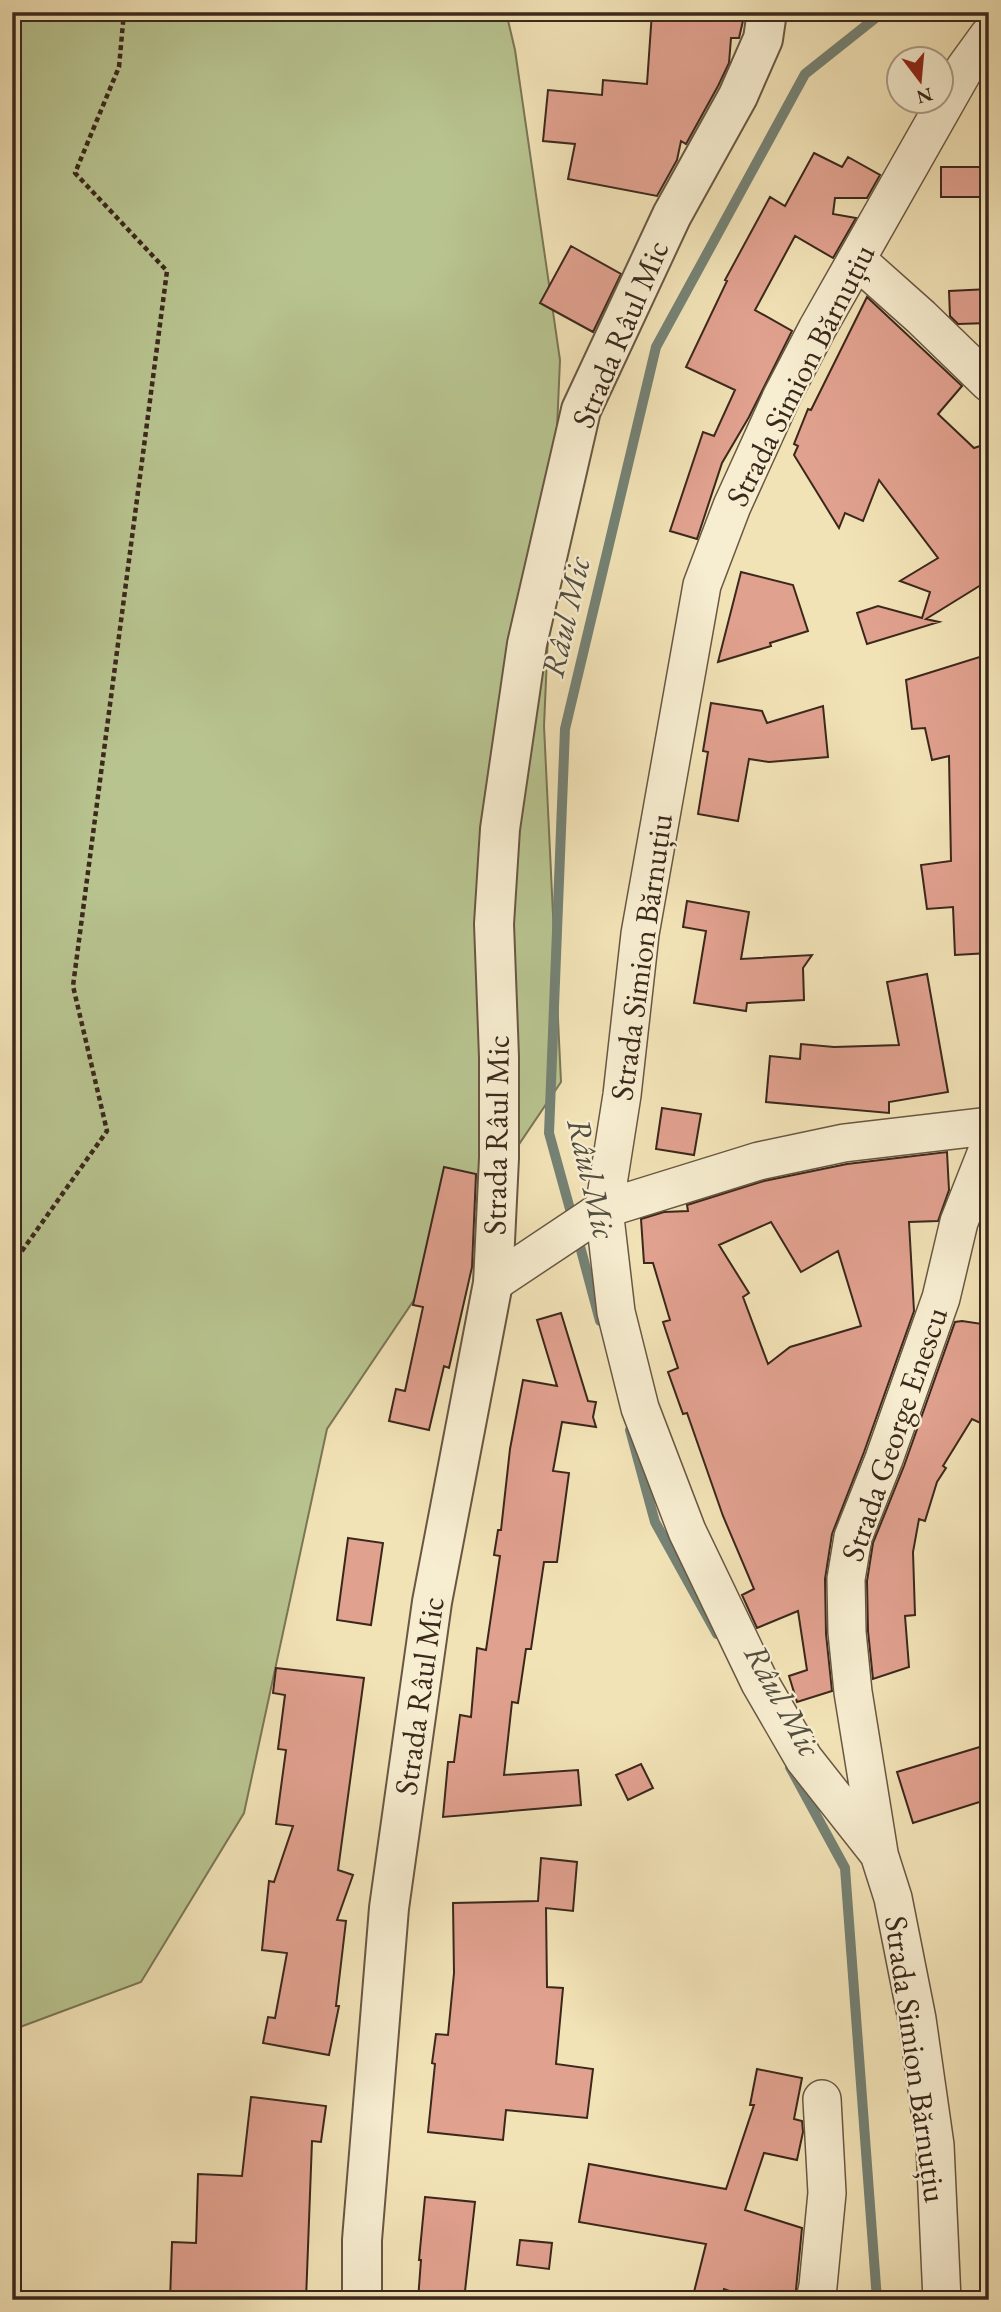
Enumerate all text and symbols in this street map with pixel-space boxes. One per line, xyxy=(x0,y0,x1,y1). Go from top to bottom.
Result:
north arrow xyxy=(886,46,956,116)
text: N xyxy=(913,82,935,110)
street label: Strada Râul Mic xyxy=(562,234,678,434)
street label: Strada Simion Bărnuțiu xyxy=(716,237,884,513)
water label: Râul Mic xyxy=(530,552,600,682)
street label: Strada Simion Bărnuțiu xyxy=(600,811,682,1103)
street label: Strada Râul Mic xyxy=(473,1035,519,1235)
water label: Râul Mic xyxy=(557,1113,627,1243)
street label: Strada George Enescu xyxy=(831,1301,957,1567)
street label: Strada Râul Mic xyxy=(384,1594,454,1798)
water label: Râul Mic xyxy=(735,1636,832,1765)
street label: Strada Simion Bărnuțiu xyxy=(875,1913,957,2205)

